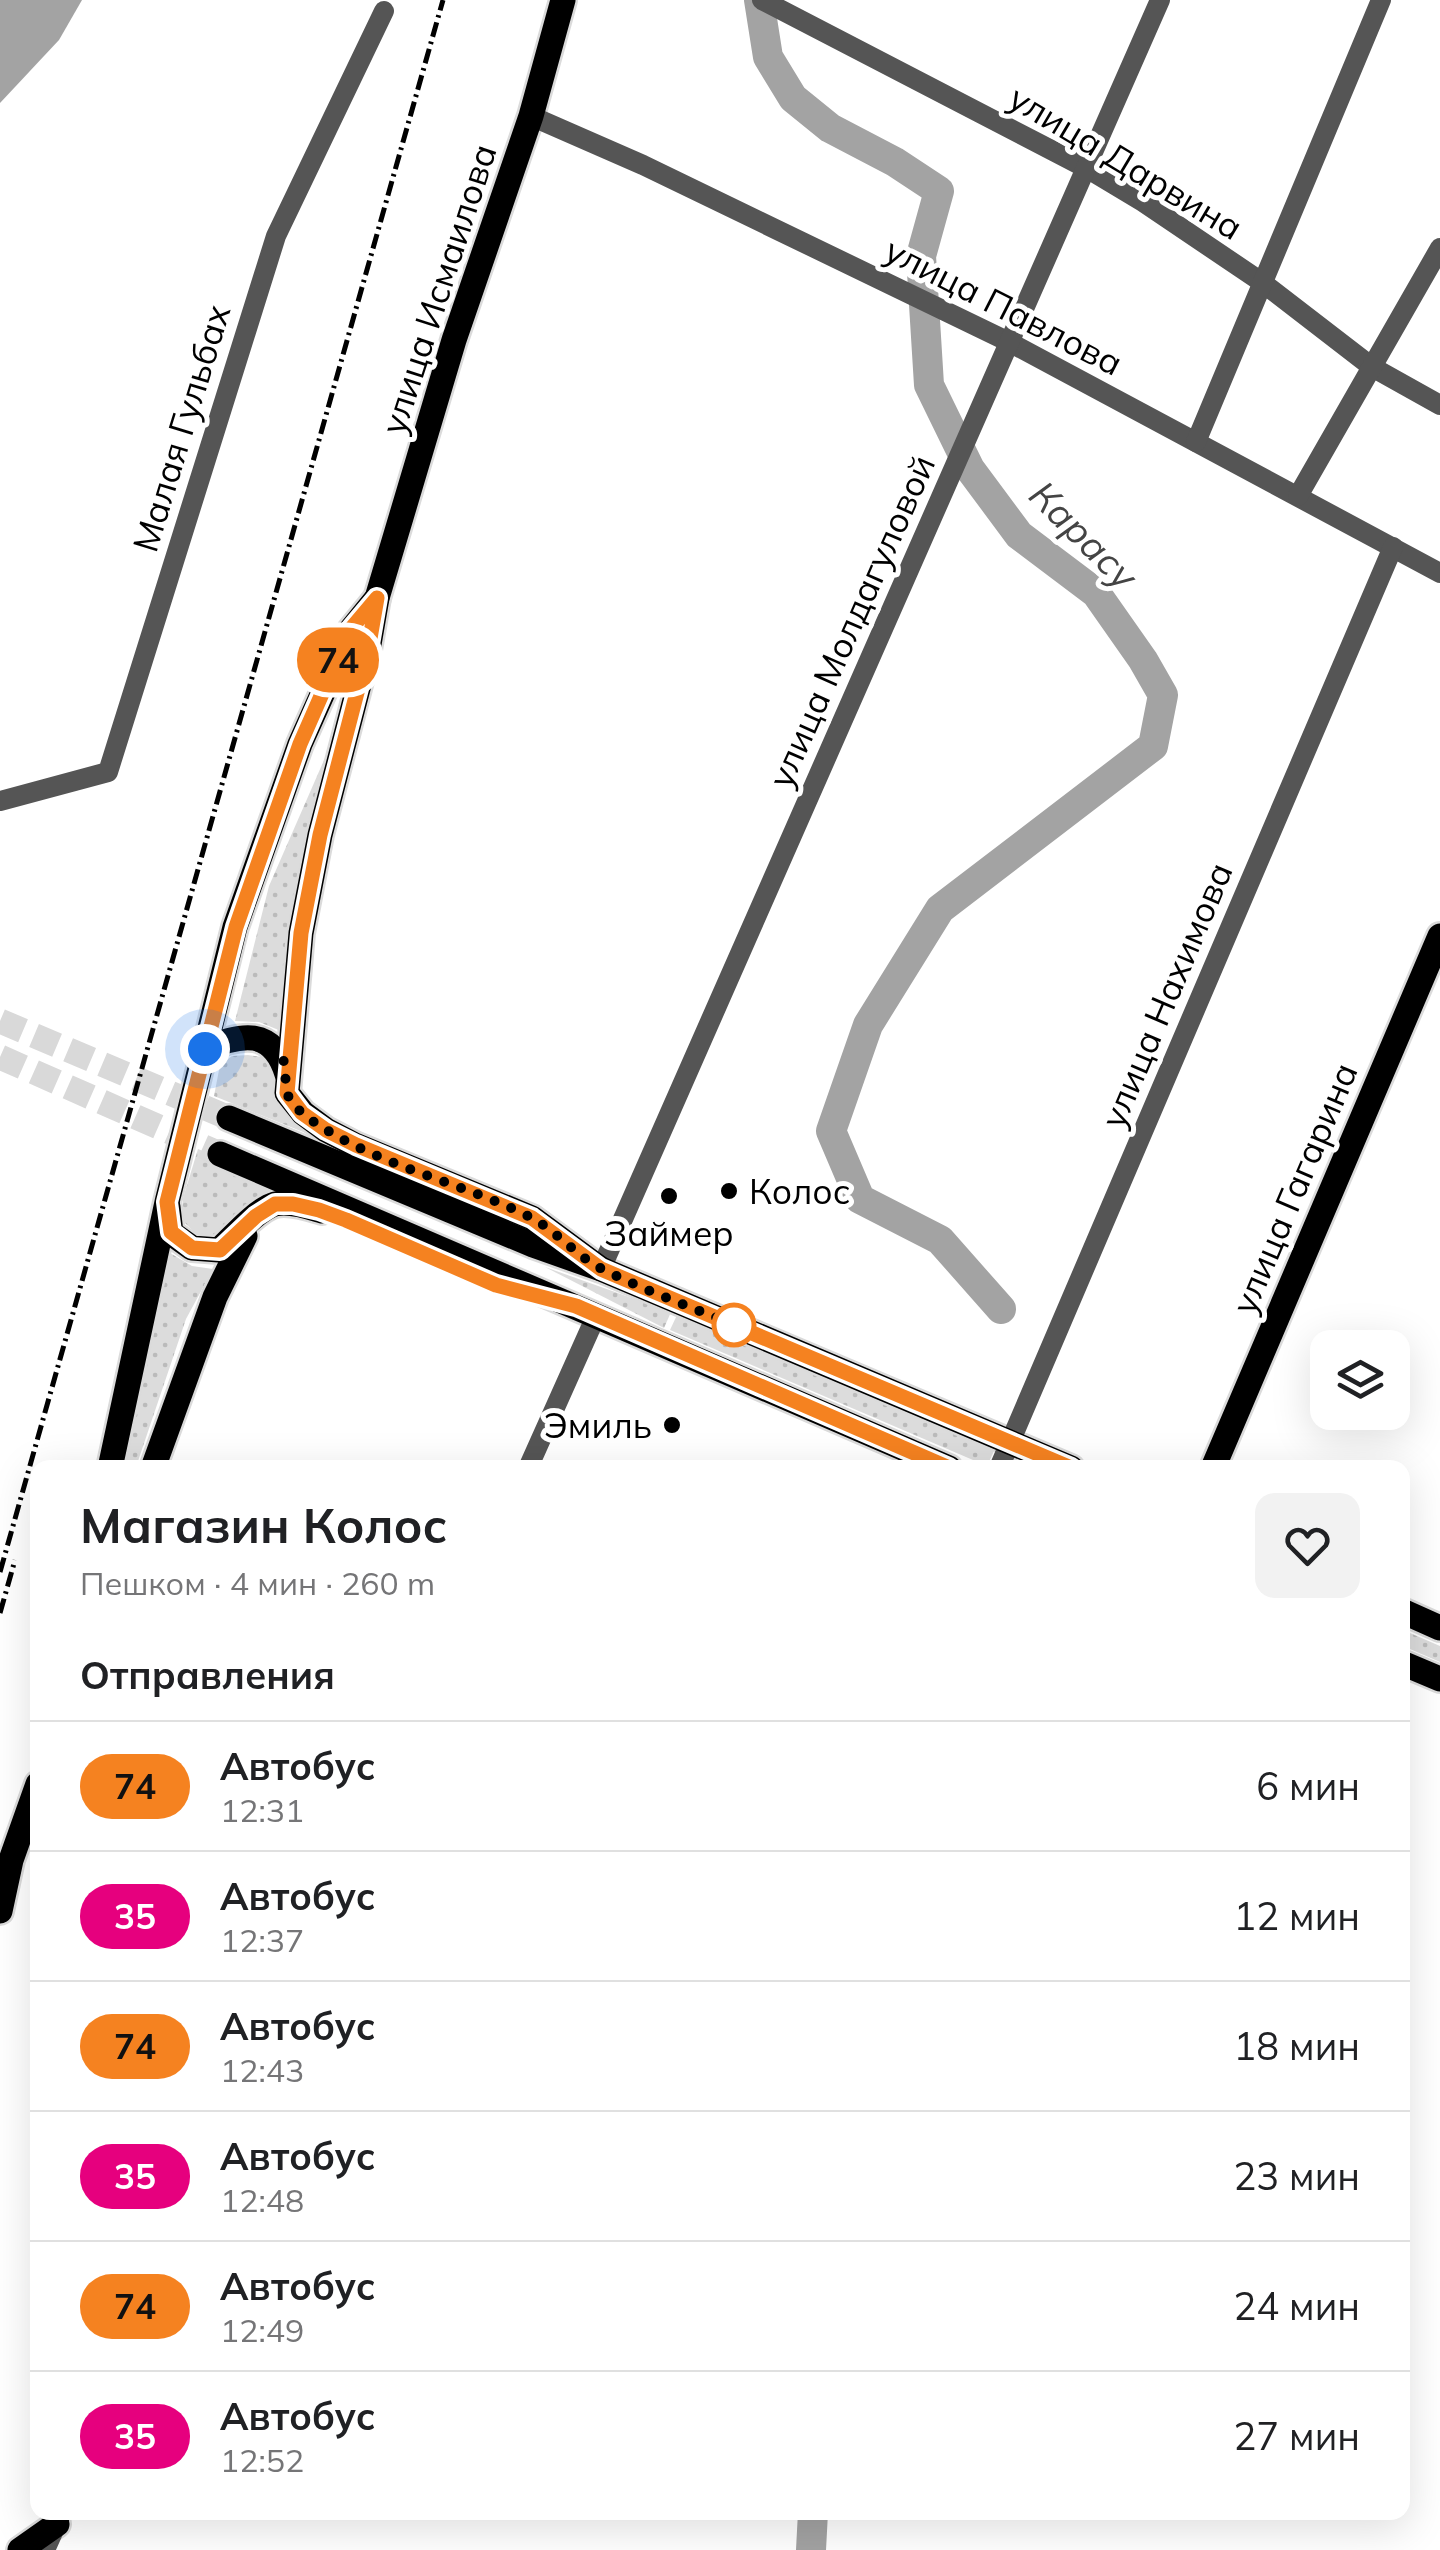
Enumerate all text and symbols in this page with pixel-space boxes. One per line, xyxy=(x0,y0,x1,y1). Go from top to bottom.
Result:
street label: улица Дарвина xyxy=(1001,75,1251,249)
street label: улица Исмаилова xyxy=(370,138,506,440)
street label: улица Павлова xyxy=(878,227,1130,385)
street label: Малая Гульбах xyxy=(122,299,240,557)
street label: улица Молдагуловой xyxy=(758,448,944,794)
water label: Карасу xyxy=(1020,471,1149,600)
line badge: 74 xyxy=(293,628,383,692)
text: 74 xyxy=(317,638,359,682)
street label: улица Нахимова xyxy=(1090,856,1242,1134)
your location xyxy=(180,1024,230,1074)
street label: улица Гагарина xyxy=(1221,1056,1367,1320)
place label: Колос xyxy=(749,1169,850,1213)
marker: Колос xyxy=(718,1180,740,1202)
marker: Займер xyxy=(658,1185,680,1207)
place label: Займер xyxy=(604,1211,734,1255)
unlabelled marker xyxy=(713,1304,755,1346)
map controls xyxy=(1310,1330,1410,1430)
button: layers xyxy=(1310,1330,1410,1430)
place label: Эмиль xyxy=(544,1403,652,1447)
marker: Эмиль xyxy=(661,1414,683,1436)
button: heart xyxy=(1255,1493,1360,1598)
text: Магазин Колос xyxy=(80,1495,447,1555)
text: Пешком · 4 мин · 260 m xyxy=(80,1563,435,1603)
text: Отправления xyxy=(80,1651,335,1699)
text: Автобус xyxy=(220,1742,375,1790)
text: 6 мин xyxy=(1256,1762,1360,1810)
text: 74 xyxy=(114,1764,156,1808)
text: 12:31 xyxy=(220,1790,304,1830)
text: Автобус xyxy=(220,1872,375,1920)
text: 12 мин xyxy=(1234,1892,1360,1940)
text: 35 xyxy=(114,1894,156,1938)
text: 12:37 xyxy=(220,1920,304,1960)
text: Автобус xyxy=(220,2002,375,2050)
text: 18 мин xyxy=(1234,2022,1360,2070)
text: 74 xyxy=(114,2024,156,2068)
text: 12:43 xyxy=(220,2050,304,2090)
text: Автобус xyxy=(220,2132,375,2180)
text: 23 мин xyxy=(1234,2152,1360,2200)
text: 35 xyxy=(114,2154,156,2198)
text: 12:48 xyxy=(220,2180,304,2220)
text: Автобус xyxy=(220,2262,375,2310)
text: 24 мин xyxy=(1234,2282,1360,2330)
text: 74 xyxy=(114,2284,156,2328)
text: 12:49 xyxy=(220,2310,304,2350)
text: Автобус xyxy=(220,2392,375,2440)
text: 27 мин xyxy=(1234,2412,1360,2460)
text: 35 xyxy=(114,2414,156,2458)
text: 12:52 xyxy=(220,2440,304,2480)

